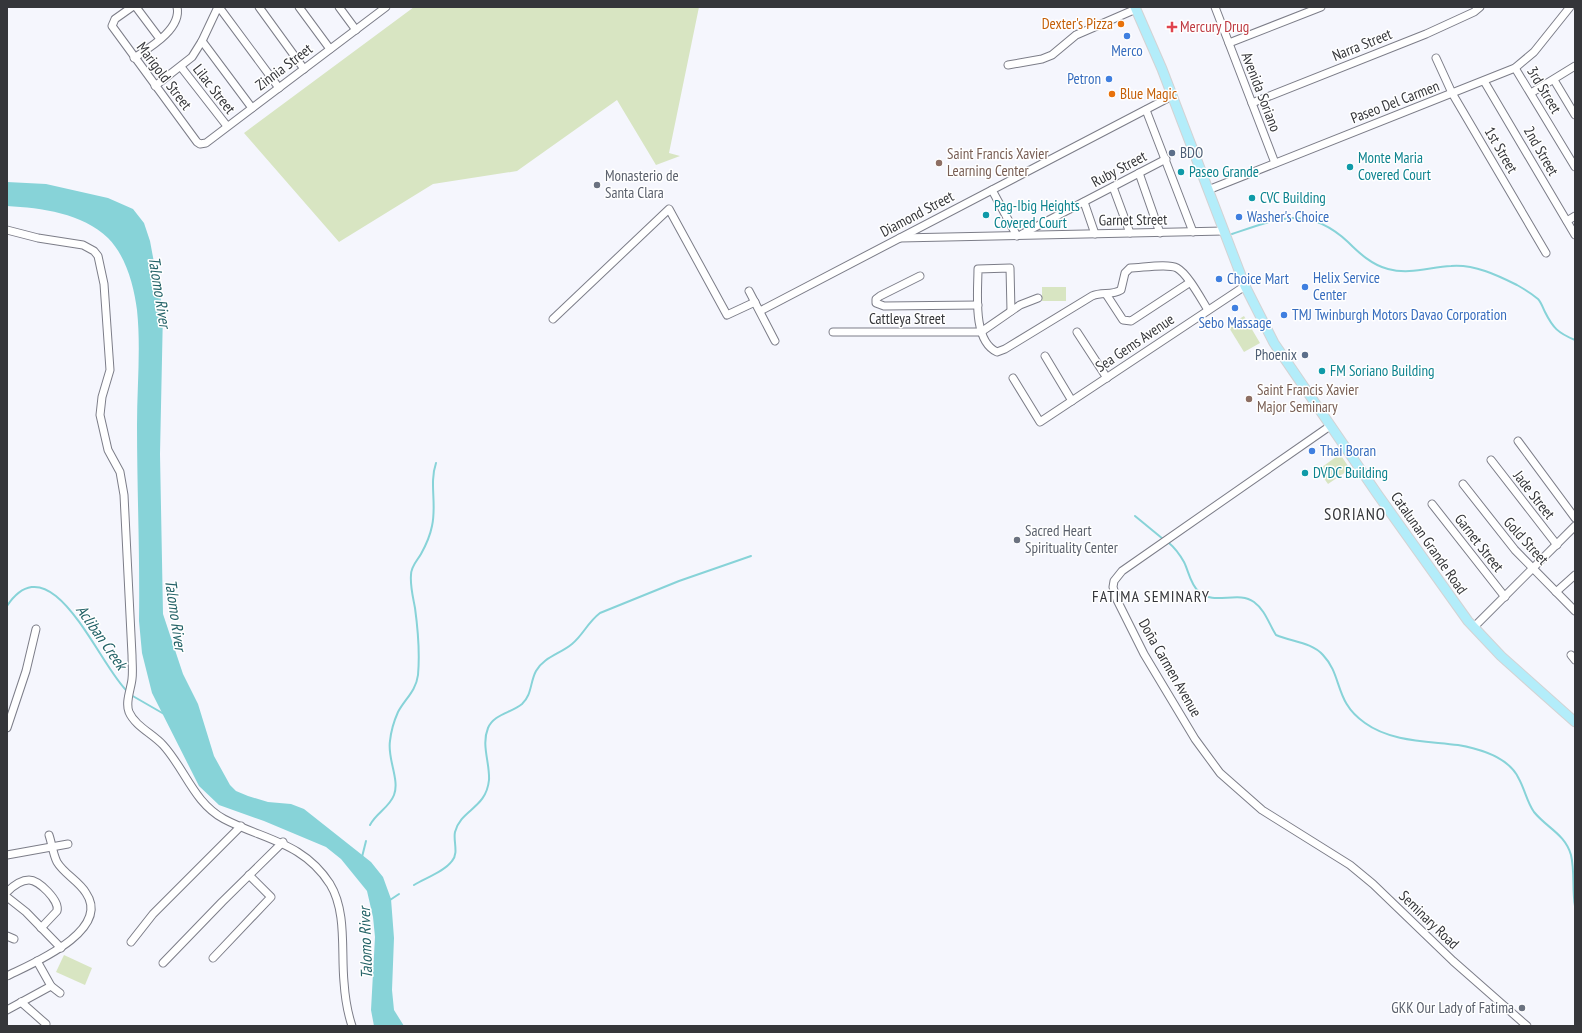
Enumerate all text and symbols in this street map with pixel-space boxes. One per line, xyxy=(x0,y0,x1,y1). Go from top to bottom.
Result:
place label: Dexter's Pizza xyxy=(1042,14,1113,33)
place label: Mercury Drug xyxy=(1180,17,1249,36)
marker: Dexter's Pizza xyxy=(1116,19,1126,29)
marker: Mercury Drug xyxy=(1167,22,1177,32)
street label: Narra Street xyxy=(1329,24,1394,65)
marker: Merco xyxy=(1122,31,1132,41)
street label: Marigold Street xyxy=(133,38,196,113)
street label: Zinnia Street xyxy=(251,39,316,94)
place label: Merco xyxy=(1111,41,1143,60)
street label: Avenida Soriano xyxy=(1238,49,1285,134)
street label: Lilac Street xyxy=(189,60,240,117)
street label: 3rd Street xyxy=(1523,63,1566,117)
place label: Petron xyxy=(1067,69,1101,88)
marker: Petron xyxy=(1104,74,1114,84)
street label: Paseo Del Carmen xyxy=(1348,76,1442,127)
place label: Blue Magic xyxy=(1120,84,1178,103)
marker: Blue Magic xyxy=(1107,89,1117,99)
street label: 1st Street xyxy=(1481,123,1522,176)
street label: 2nd Street xyxy=(1520,123,1563,179)
place label: BDO xyxy=(1180,143,1203,162)
place label: Saint Francis Xavier Learning Center xyxy=(947,144,1049,180)
street label: Ruby Street xyxy=(1088,146,1149,191)
marker: BDO xyxy=(1167,148,1177,158)
place label: Monte Maria Covered Court xyxy=(1358,148,1431,184)
marker: Saint Francis Xavier Learning Center xyxy=(934,158,944,168)
place label: Paseo Grande xyxy=(1189,162,1259,181)
marker: Monte Maria Covered Court xyxy=(1345,162,1355,172)
place label: Monasterio de Santa Clara xyxy=(605,166,679,202)
marker: Paseo Grande xyxy=(1176,167,1186,177)
marker: Monasterio de Santa Clara xyxy=(592,180,602,190)
street label: Diamond Street xyxy=(877,186,957,241)
place label: CVC Building xyxy=(1260,188,1326,207)
marker: CVC Building xyxy=(1247,193,1257,203)
place label: Pag-Ibig Heights Covered Court xyxy=(994,196,1080,232)
place label: Washer's Choice xyxy=(1247,207,1329,226)
street label: Garnet Street xyxy=(1099,209,1167,230)
marker: Pag-Ibig Heights Covered Court xyxy=(981,210,991,220)
marker: Washer's Choice xyxy=(1234,212,1244,222)
water label: Talomo River xyxy=(144,255,176,332)
place label: Helix Service Center xyxy=(1313,268,1380,304)
place label: Choice Mart xyxy=(1227,269,1289,288)
marker: Choice Mart xyxy=(1214,274,1224,284)
marker: Helix Service Center xyxy=(1300,282,1310,292)
marker: Sebo Massage xyxy=(1230,303,1240,313)
place label: TMJ Twinburgh Motors Davao Corporation xyxy=(1292,305,1507,324)
street label: Cattleya Street xyxy=(869,309,945,328)
street label: Sea Gems Avenue xyxy=(1092,309,1178,376)
marker: TMJ Twinburgh Motors Davao Corporation xyxy=(1279,310,1289,320)
place label: Sebo Massage xyxy=(1198,313,1272,332)
place label: Phoenix xyxy=(1255,345,1297,364)
marker: Phoenix xyxy=(1300,350,1310,360)
place label: FM Soriano Building xyxy=(1330,361,1435,380)
marker: FM Soriano Building xyxy=(1317,366,1327,376)
place label: Saint Francis Xavier Major Seminary xyxy=(1257,380,1359,416)
marker: Saint Francis Xavier Major Seminary xyxy=(1244,394,1254,404)
place label: Thai Boran xyxy=(1320,441,1376,460)
marker: Thai Boran xyxy=(1307,446,1317,456)
place label: DVDC Building xyxy=(1313,463,1388,482)
street label: Jade Street xyxy=(1509,466,1559,523)
marker: DVDC Building xyxy=(1300,468,1310,478)
street label: Catalunan Grande Road xyxy=(1387,488,1472,598)
district label: SORIANO xyxy=(1324,503,1386,525)
street label: Garnet Street xyxy=(1451,510,1508,576)
street label: Gold Street xyxy=(1500,513,1553,569)
place label: Sacred Heart Spirituality Center xyxy=(1025,521,1119,557)
marker: Sacred Heart Spirituality Center xyxy=(1012,535,1022,545)
water label: Talomo River xyxy=(161,578,191,655)
district label: FATIMA SEMINARY xyxy=(1092,586,1210,606)
water label: Acliban Creek xyxy=(72,601,133,675)
street label: Doña Carmen Avenue xyxy=(1135,615,1206,720)
street label: Seminary Road xyxy=(1395,886,1463,953)
water label: Talomo River xyxy=(354,904,376,979)
place label: GKK Our Lady of Fatima xyxy=(1391,998,1514,1017)
marker: GKK Our Lady of Fatima xyxy=(1517,1003,1527,1013)

